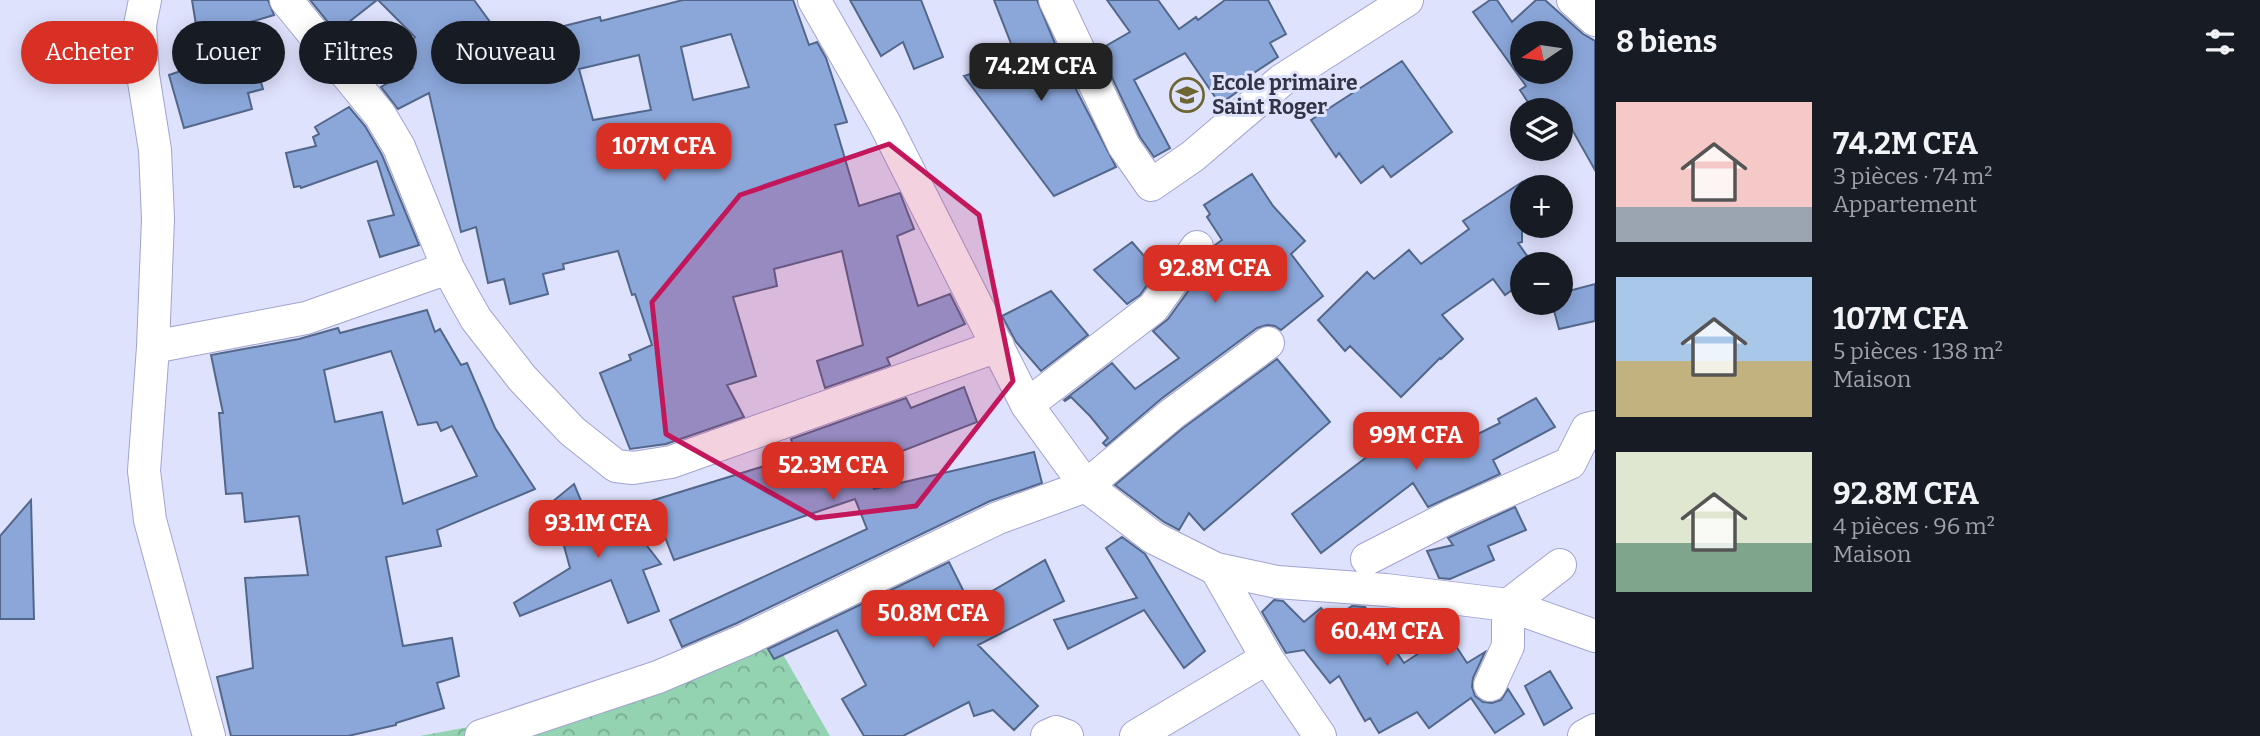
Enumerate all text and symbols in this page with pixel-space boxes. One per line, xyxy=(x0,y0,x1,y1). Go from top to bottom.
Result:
chip: Acheter xyxy=(21,21,158,84)
chip: Louer xyxy=(172,21,285,84)
chip: Filtres xyxy=(299,21,417,84)
chip: Nouveau xyxy=(431,21,580,84)
north arrow xyxy=(1510,21,1573,84)
map controls xyxy=(1510,21,1573,315)
icon: filters xyxy=(2201,23,2239,61)
text: 8 biens xyxy=(1616,24,1717,60)
pin: 74.2M CFA xyxy=(961,43,1121,103)
text: 74.2M CFA xyxy=(985,52,1097,80)
place label: Ecole primaire Saint Roger xyxy=(1212,70,1358,120)
school or university icon: Ecole primaire Saint Roger xyxy=(1168,76,1206,114)
button: layers xyxy=(1510,98,1573,161)
pin: 107M CFA xyxy=(592,124,736,183)
text: 74.2M CFA xyxy=(1833,126,1978,162)
icon: home xyxy=(1672,130,1756,214)
text: 107M CFA xyxy=(612,132,716,160)
text: 3 pièces · 74 m² xyxy=(1833,162,1992,190)
button: + xyxy=(1510,175,1573,238)
text: Appartement xyxy=(1833,190,1977,218)
pin: 92.8M CFA xyxy=(1135,246,1295,305)
button: − xyxy=(1510,252,1573,315)
text: 92.8M CFA xyxy=(1159,254,1271,282)
text: 107M CFA xyxy=(1833,301,1968,337)
icon: home xyxy=(1672,305,1756,389)
text: 5 pièces · 138 m² xyxy=(1833,337,2003,365)
text: Maison xyxy=(1833,365,1911,393)
pin: 99M CFA xyxy=(1351,412,1481,472)
text: 99M CFA xyxy=(1369,421,1463,449)
pin: 52.3M CFA xyxy=(753,442,913,502)
text: 52.3M CFA xyxy=(778,451,888,479)
text: 92.8M CFA xyxy=(1833,476,1979,512)
icon: home xyxy=(1672,480,1756,564)
pin: 93.1M CFA xyxy=(518,500,678,560)
text: 93.1M CFA xyxy=(545,509,651,537)
text: 4 pièces · 96 m² xyxy=(1833,512,1995,540)
text: Maison xyxy=(1833,540,1911,568)
pin: 50.8M CFA xyxy=(853,590,1013,650)
text: 50.8M CFA xyxy=(877,599,989,627)
pin: 60.4M CFA xyxy=(1307,608,1467,668)
text: 60.4M CFA xyxy=(1331,617,1443,645)

